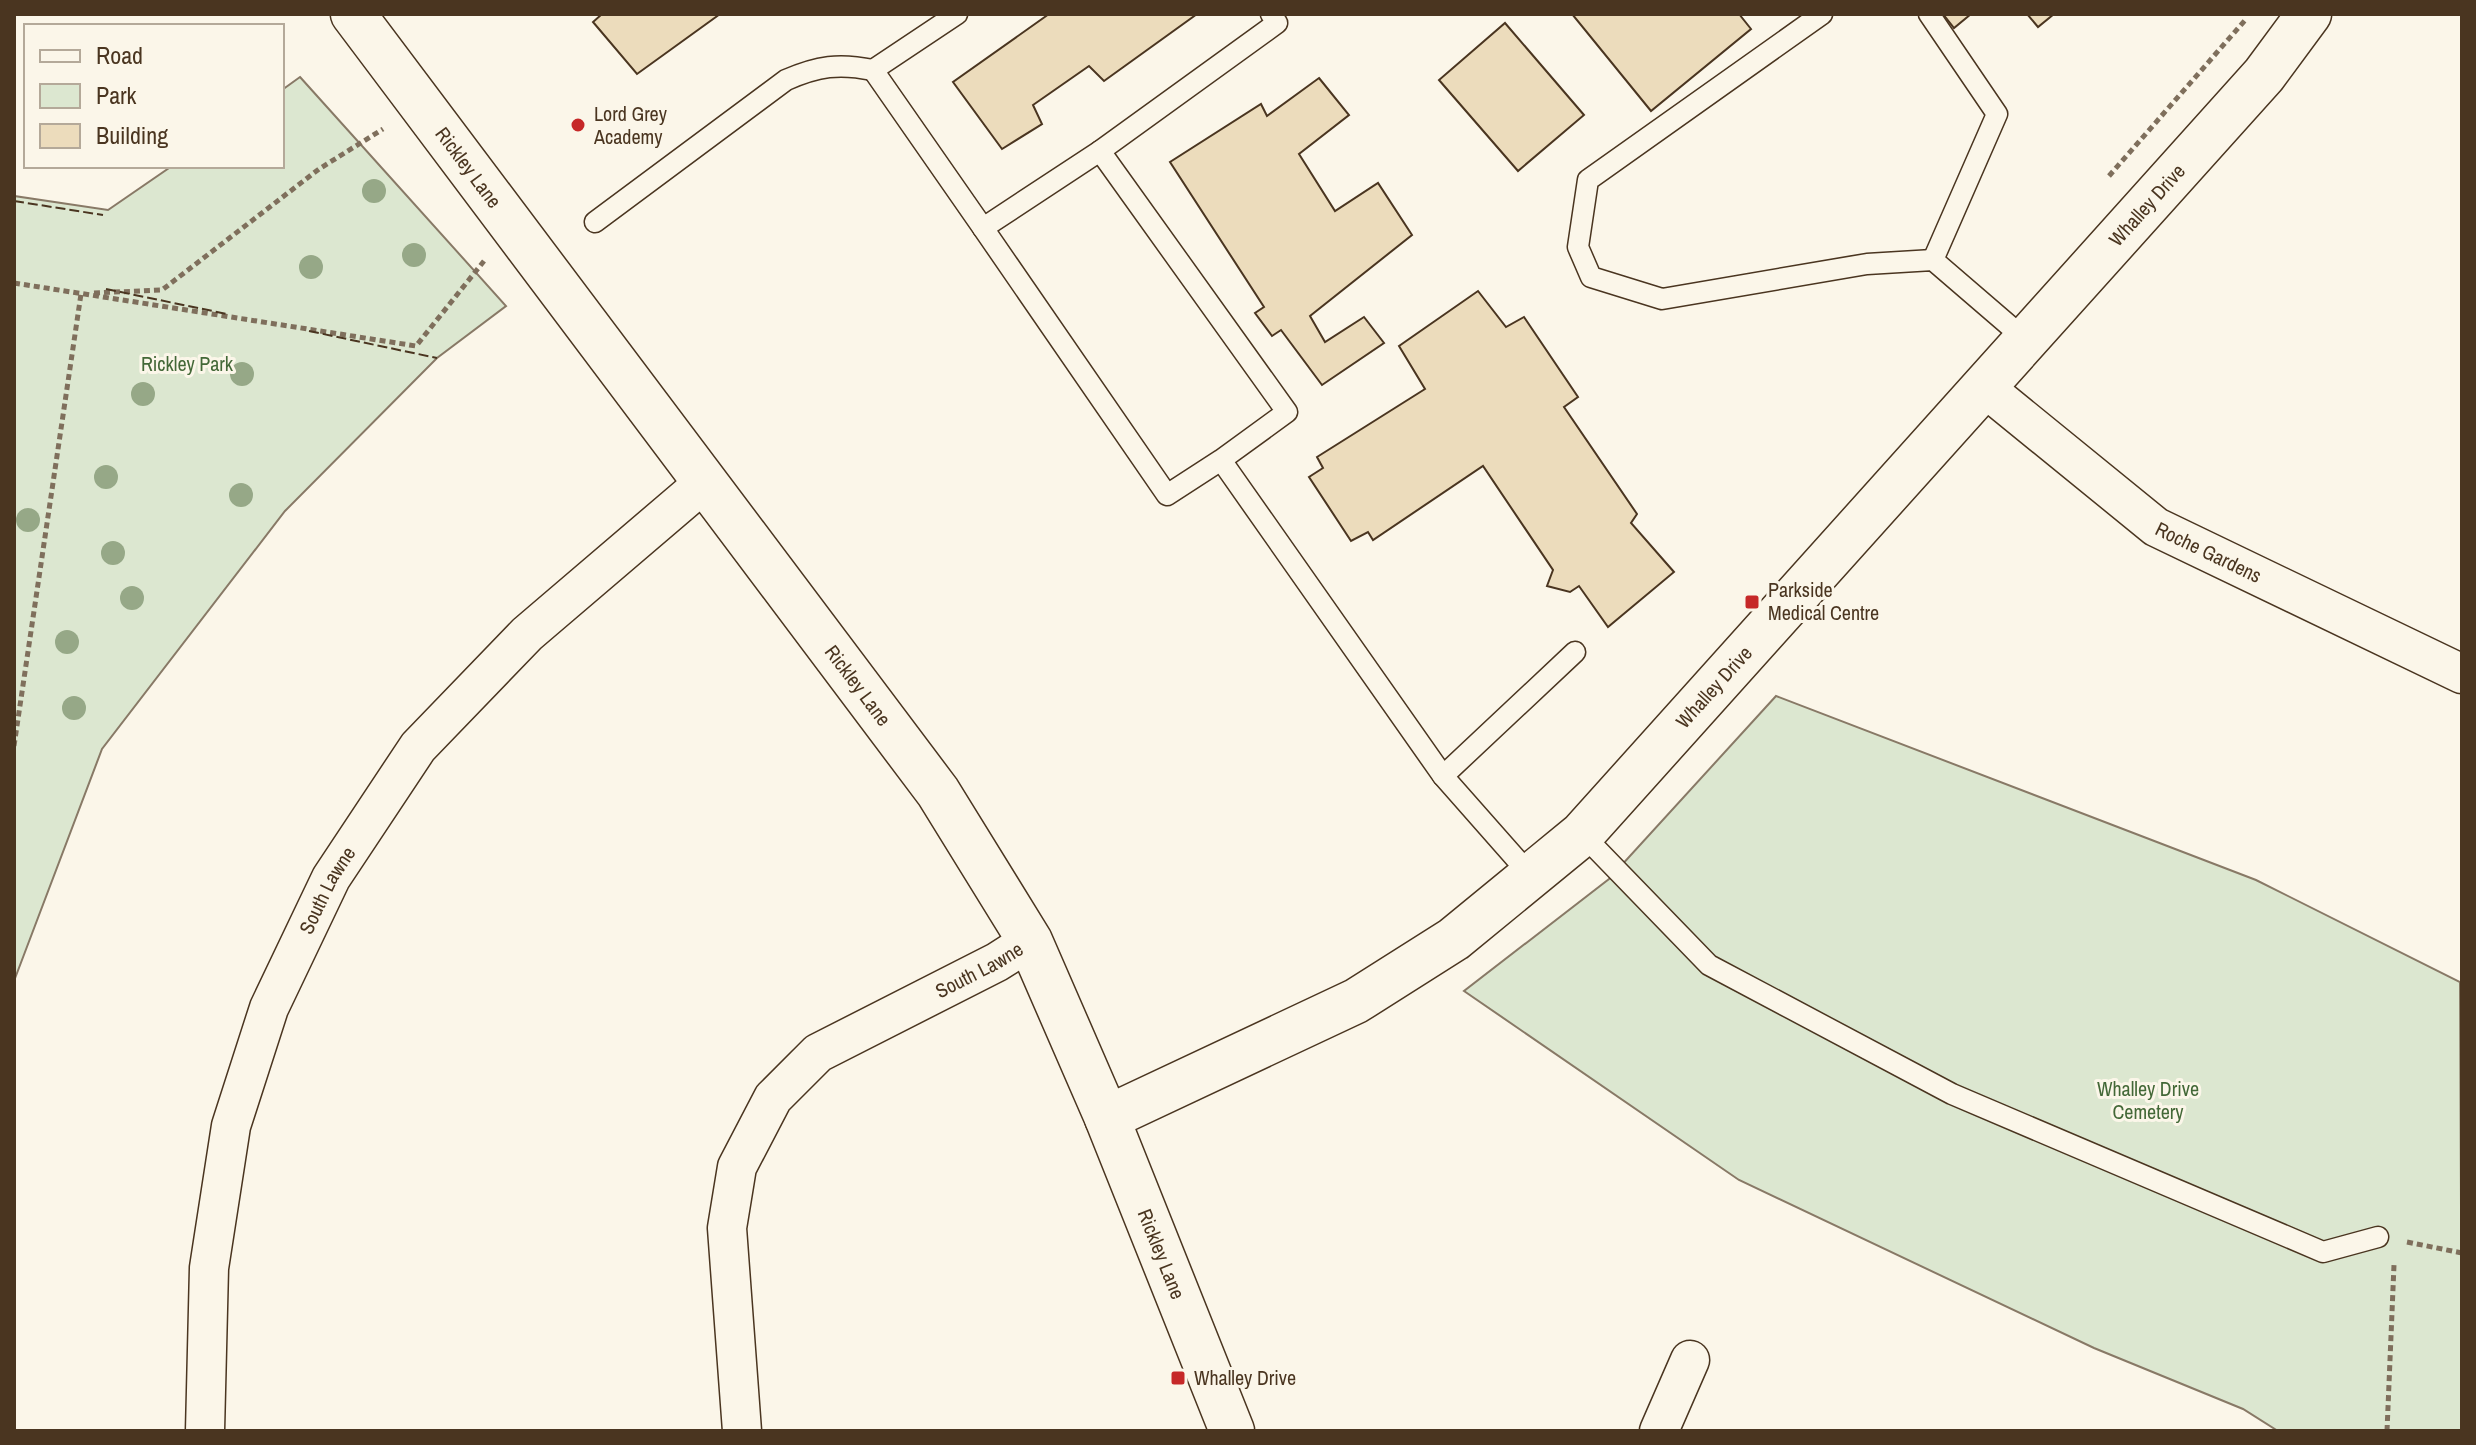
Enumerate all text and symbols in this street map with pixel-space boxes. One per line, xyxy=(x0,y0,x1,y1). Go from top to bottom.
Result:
legend xyxy=(24,24,284,168)
text: Road xyxy=(96,39,143,71)
text: Park xyxy=(96,79,137,111)
place label: Lord Grey Academy xyxy=(593,100,668,150)
marker: Lord Grey Academy xyxy=(569,116,587,134)
text: Building xyxy=(96,119,168,151)
street label: Rickley Lane xyxy=(429,121,508,213)
street label: Whalley Drive xyxy=(2102,158,2191,252)
park label: Rickley Park xyxy=(141,350,234,377)
street label: Roche Gardens xyxy=(2151,515,2266,589)
place label: Parkside Medical Centre xyxy=(1768,576,1879,626)
marker: Parkside Medical Centre xyxy=(1743,593,1761,611)
street label: Rickley Lane xyxy=(819,639,898,731)
street label: Whalley Drive xyxy=(1669,640,1758,734)
street label: South Lawne xyxy=(292,841,361,938)
street label: South Lawne xyxy=(930,935,1028,1004)
park label: Whalley Drive Cemetery xyxy=(2097,1075,2199,1125)
street label: Rickley Lane xyxy=(1132,1205,1192,1303)
place label: Whalley Drive xyxy=(1194,1364,1296,1391)
marker: Whalley Drive xyxy=(1169,1369,1187,1387)

